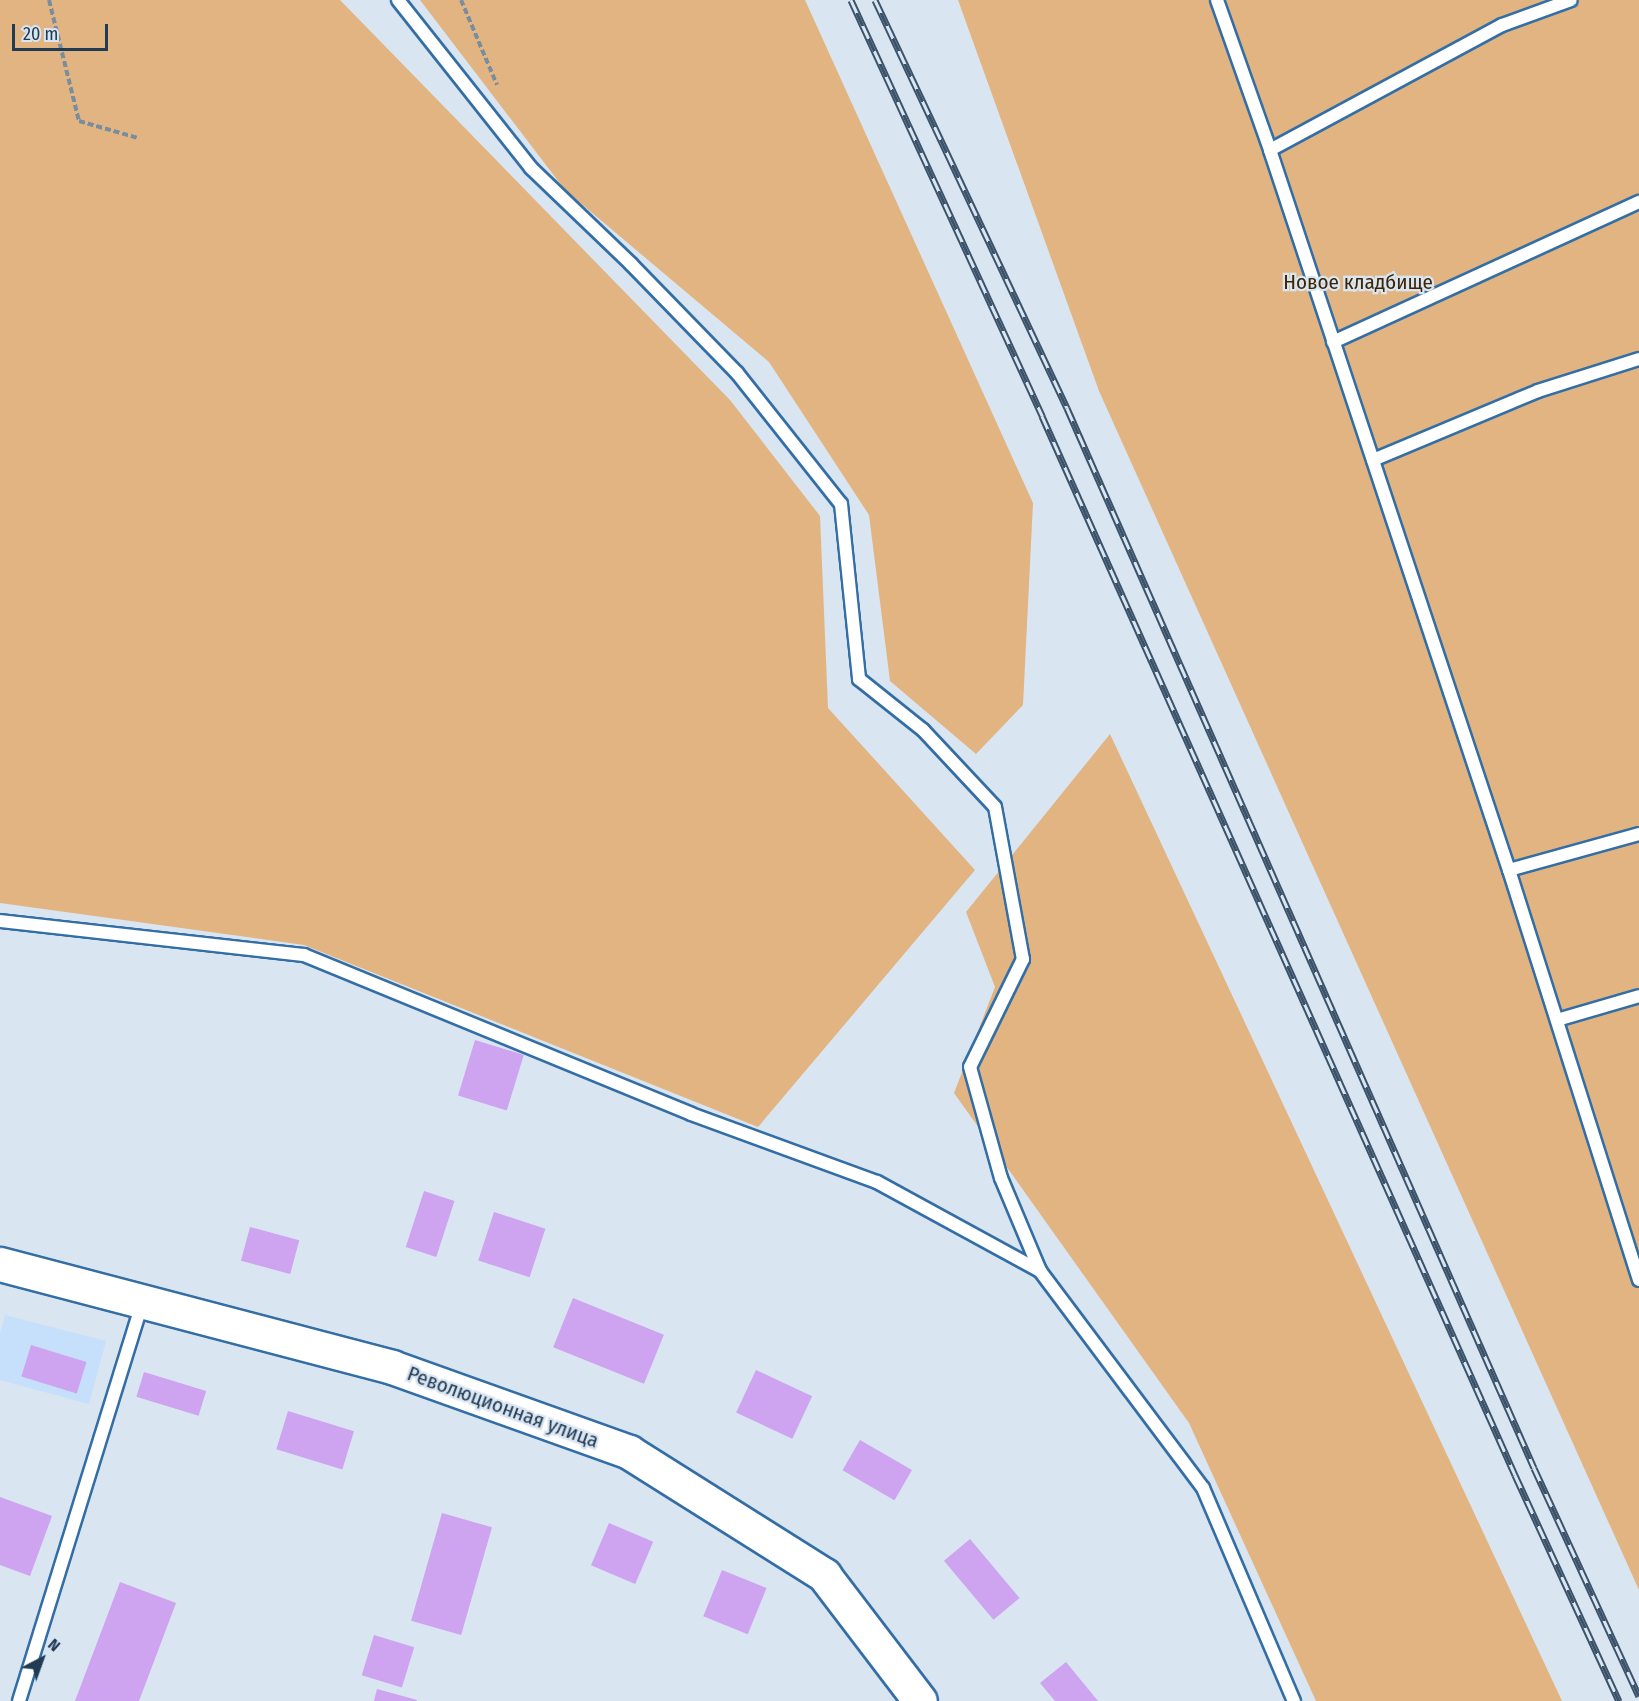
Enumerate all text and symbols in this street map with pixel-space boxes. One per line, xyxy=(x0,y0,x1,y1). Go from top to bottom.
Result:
scale bar xyxy=(15,12,111,50)
text: 20 m xyxy=(23,23,58,45)
park label: Новое кладбище xyxy=(1283,269,1433,295)
street label: Революционная улица xyxy=(404,1361,602,1453)
north arrow xyxy=(12,1629,72,1689)
text: N xyxy=(44,1635,64,1655)

